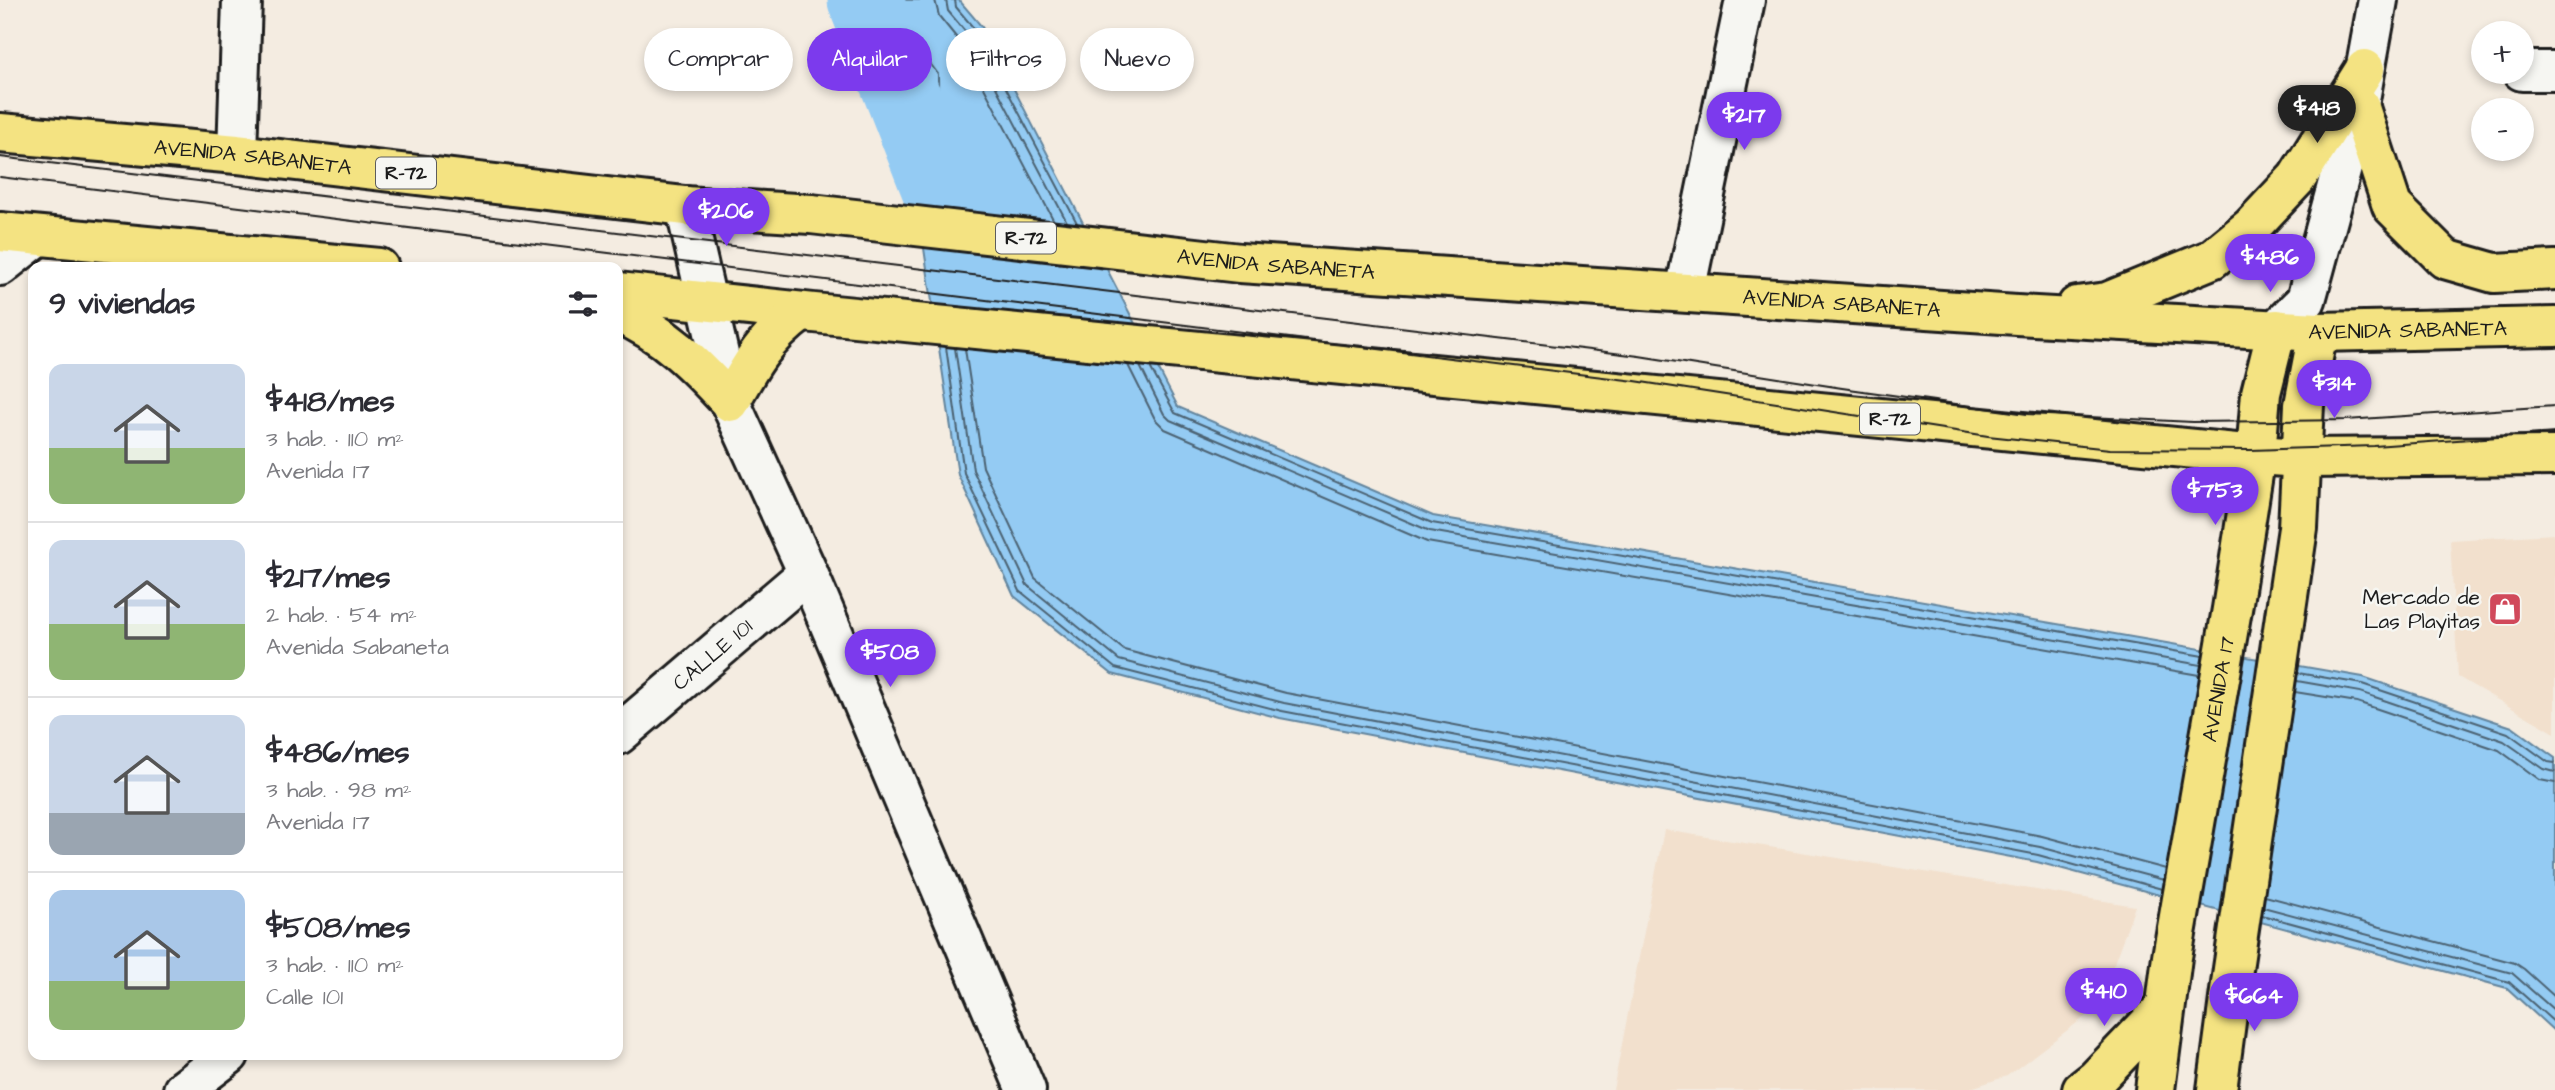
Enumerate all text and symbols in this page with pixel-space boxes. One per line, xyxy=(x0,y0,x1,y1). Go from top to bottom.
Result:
map controls xyxy=(2471,21,2534,161)
button: + xyxy=(2471,21,2534,84)
chip: Comprar xyxy=(644,28,793,91)
chip: Alquilar xyxy=(807,28,932,91)
chip: Filtros xyxy=(946,28,1066,91)
chip: Nuevo xyxy=(1080,28,1194,91)
pin: $418 xyxy=(2276,86,2358,145)
pin: $217 xyxy=(1703,92,1785,152)
text: $418 xyxy=(2294,92,2340,124)
button: − xyxy=(2471,98,2534,161)
text: $217 xyxy=(1722,99,1766,131)
street label: AVENIDA SABANETA xyxy=(153,132,354,182)
road number: R-72 xyxy=(376,158,436,188)
pin: $206 xyxy=(685,188,767,248)
text: $206 xyxy=(699,195,753,227)
road number: R-72 xyxy=(996,222,1056,254)
pin: $486 xyxy=(2229,234,2311,294)
street label: AVENIDA SABANETA xyxy=(1176,241,1376,287)
text: $486 xyxy=(2241,241,2299,273)
street label: AVENIDA SABANETA xyxy=(1742,282,1942,324)
text: 9 viviendas xyxy=(49,283,195,325)
icon: filters xyxy=(564,285,602,323)
street label: AVENIDA SABANETA xyxy=(2308,314,2508,347)
pin: $314 xyxy=(2293,360,2375,420)
text: $314 xyxy=(2312,367,2356,399)
text: $418/mes xyxy=(266,381,395,423)
icon: home xyxy=(105,392,189,476)
road number: R-72 xyxy=(1860,404,1920,434)
text: 3 hab. · 110 m² xyxy=(266,423,404,455)
text: Avenida 17 xyxy=(266,455,370,487)
pin: $753 xyxy=(2174,468,2256,527)
text: $753 xyxy=(2188,474,2242,506)
text: $217/mes xyxy=(266,557,390,599)
icon: home xyxy=(105,568,189,652)
place label: Mercado de Las Playitas xyxy=(2363,583,2480,638)
shop icon: Mercado de Las Playitas xyxy=(2486,590,2524,628)
text: 2 hab. · 54 m² xyxy=(266,599,417,631)
street label: CALLE 101 xyxy=(666,612,759,697)
pin: $508 xyxy=(849,630,931,689)
text: Avenida Sabaneta xyxy=(266,631,449,663)
street label: AVENIDA 17 xyxy=(2195,634,2242,744)
text: $508 xyxy=(861,636,919,668)
text: $486/mes xyxy=(266,732,410,774)
icon: home xyxy=(105,743,189,827)
text: 3 hab. · 98 m² xyxy=(266,774,412,806)
text: Avenida 17 xyxy=(266,806,370,838)
text: $508/mes xyxy=(266,907,411,949)
icon: home xyxy=(105,918,189,1002)
text: 3 hab. · 110 m² xyxy=(266,949,404,981)
pin: $410 xyxy=(2063,968,2145,1028)
pin: $664 xyxy=(2213,974,2295,1033)
text: $410 xyxy=(2081,975,2127,1007)
text: $664 xyxy=(2225,980,2283,1012)
text: Calle 101 xyxy=(266,981,343,1013)

